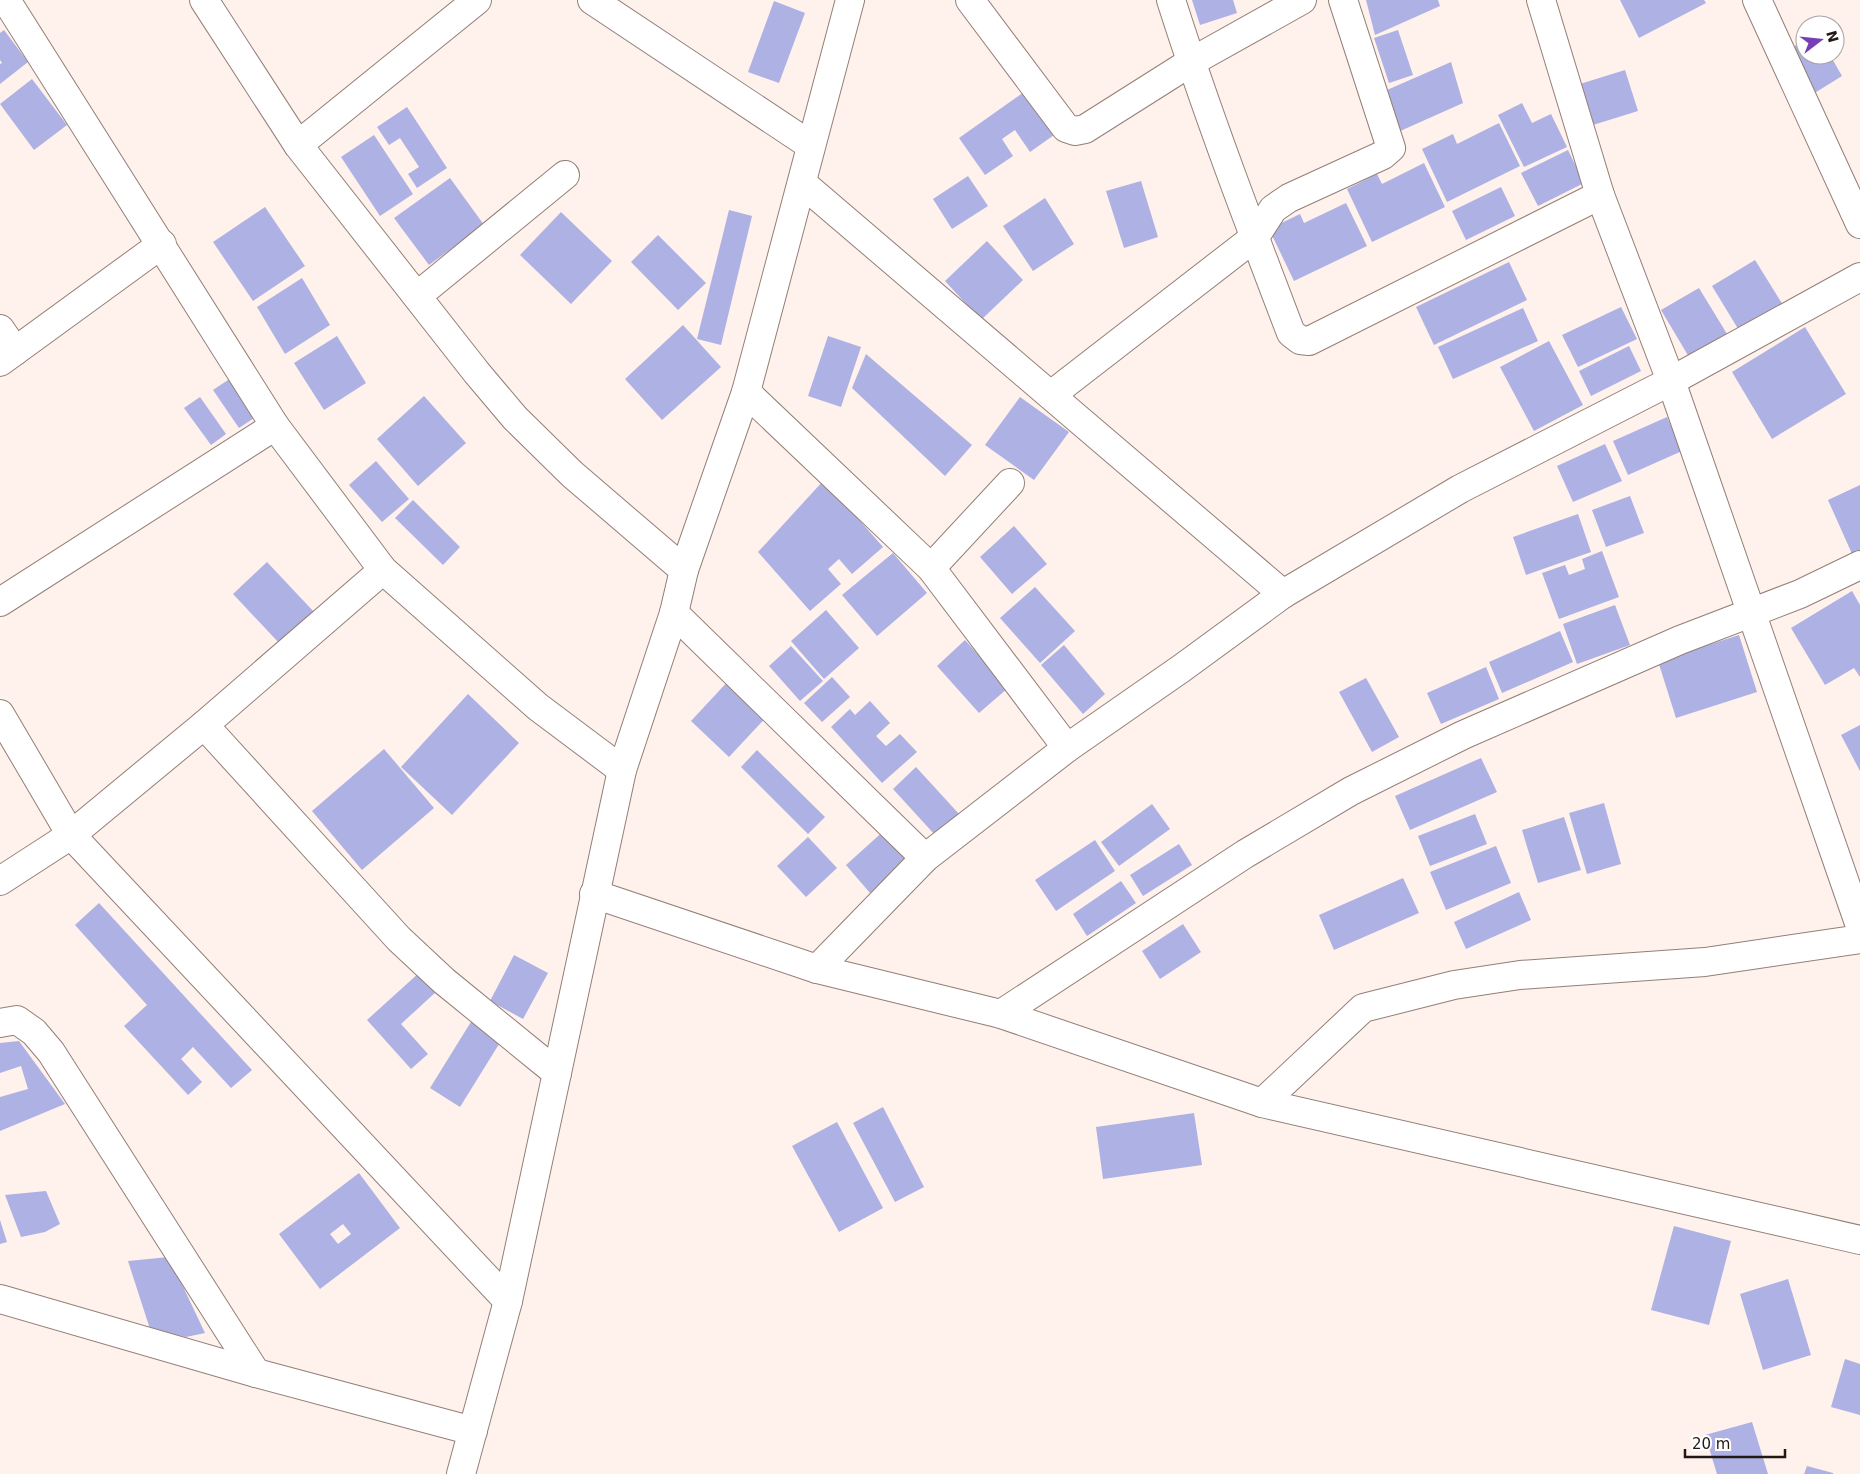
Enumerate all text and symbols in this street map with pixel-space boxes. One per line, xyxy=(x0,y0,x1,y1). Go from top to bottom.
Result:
north arrow xyxy=(1795,15,1845,65)
text: N xyxy=(1823,29,1842,44)
scale bar xyxy=(1685,1426,1785,1458)
text: 20 m xyxy=(1692,1435,1730,1453)

